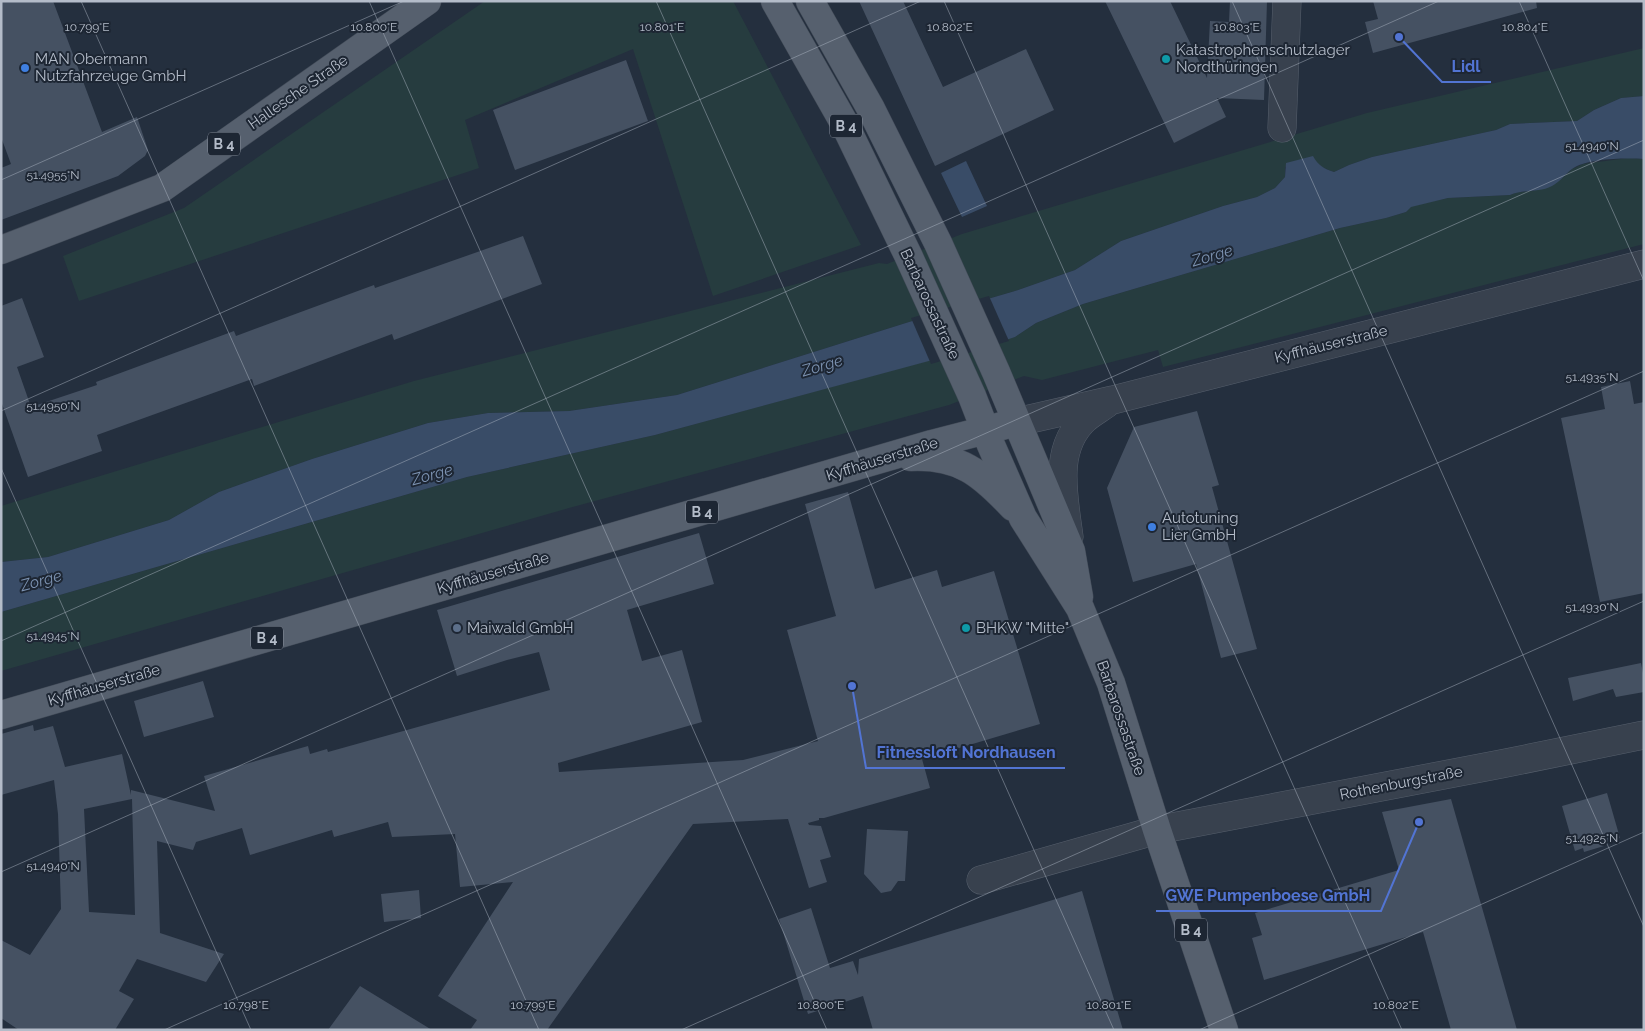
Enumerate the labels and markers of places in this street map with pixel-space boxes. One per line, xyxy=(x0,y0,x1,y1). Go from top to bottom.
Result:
place label: Katastrophenschutzlager Nordthüringen xyxy=(1176,41,1351,76)
place label: MAN Obermann Nutzfahrzeuge GmbH xyxy=(35,50,187,85)
callout: Lidl xyxy=(1442,51,1491,82)
marker: Katastrophenschutzlager Nordthüringen xyxy=(1160,53,1172,65)
marker: MAN Obermann Nutzfahrzeuge GmbH xyxy=(19,62,31,74)
place label: Autotuning Lier GmbH xyxy=(1162,509,1239,544)
marker: Autotuning Lier GmbH xyxy=(1146,521,1158,533)
place label: Maiwald GmbH xyxy=(467,619,574,637)
place label: BHKW "Mitte" xyxy=(976,619,1069,637)
marker: Maiwald GmbH xyxy=(451,622,463,634)
marker: BHKW "Mitte" xyxy=(960,622,972,634)
callout: Fitnessloft Nordhausen xyxy=(866,737,1065,768)
callout: GWE Pumpenboese GmbH xyxy=(1156,880,1381,911)

